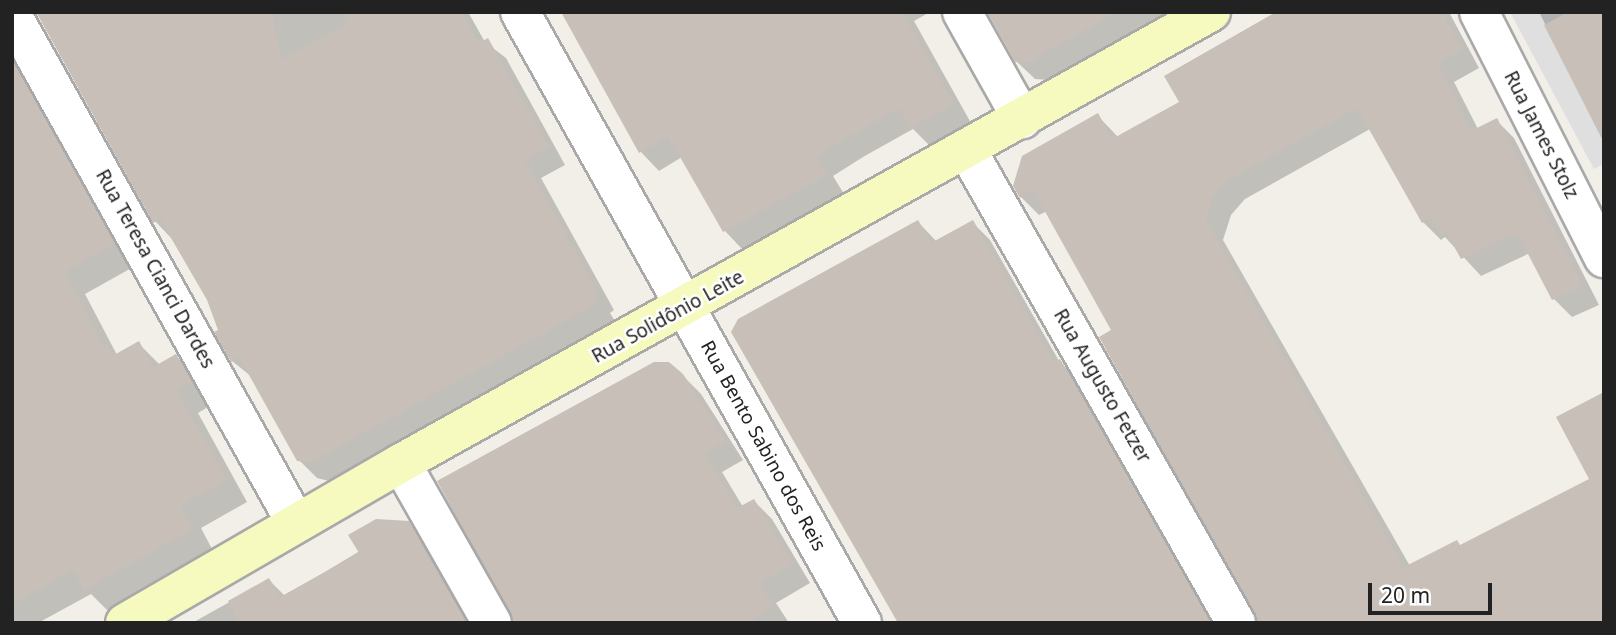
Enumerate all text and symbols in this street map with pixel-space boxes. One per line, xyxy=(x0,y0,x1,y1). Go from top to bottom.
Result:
street label: Rua James Stolz xyxy=(1499,67,1583,203)
street label: Rua Teresa Cianci Dardes xyxy=(91,166,219,372)
street label: Rua Solidônio Leite xyxy=(588,266,748,368)
street label: Rua Augusto Fetzer xyxy=(1049,305,1155,467)
street label: Rua Bento Sabino dos Reis xyxy=(696,337,830,555)
scale bar xyxy=(1371,568,1495,612)
text: 20 m xyxy=(1381,581,1430,609)

